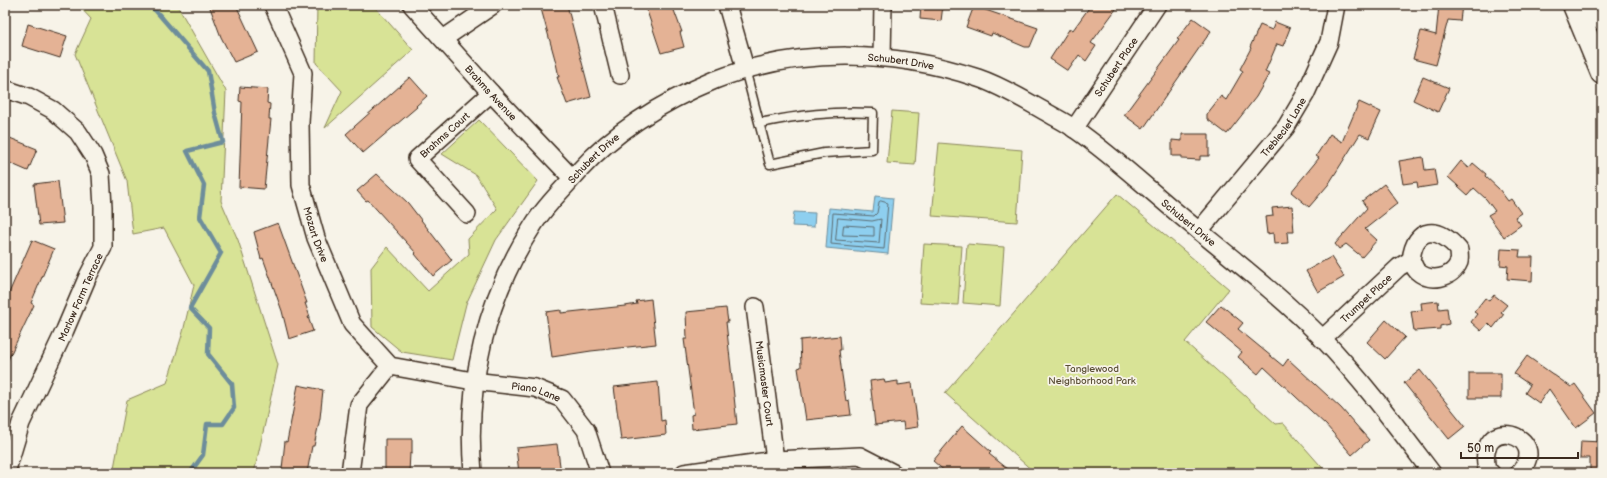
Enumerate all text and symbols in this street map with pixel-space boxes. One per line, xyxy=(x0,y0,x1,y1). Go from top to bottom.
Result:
street label: Schubert Place xyxy=(1092,35,1141,99)
street label: Schubert Drive xyxy=(867,52,935,73)
street label: Brahms Avenue xyxy=(462,63,519,123)
street label: Trebleclef Lane xyxy=(1259,95,1309,160)
street label: Brahms Court xyxy=(418,110,472,161)
street label: Schubert Drive xyxy=(566,131,622,186)
street label: Schubert Drive xyxy=(1159,197,1218,249)
street label: Mozart Drive xyxy=(300,206,330,264)
street label: Marlow Farm Terrace xyxy=(56,251,106,343)
street label: Trumpet Place xyxy=(1338,272,1395,326)
street label: Musicmaster Court xyxy=(752,340,776,427)
park label: Tanglewood Neighborhood Park xyxy=(1048,363,1136,387)
street label: Piano Lane xyxy=(511,380,562,405)
scale bar xyxy=(1461,434,1578,460)
text: 50 m xyxy=(1467,441,1494,456)

